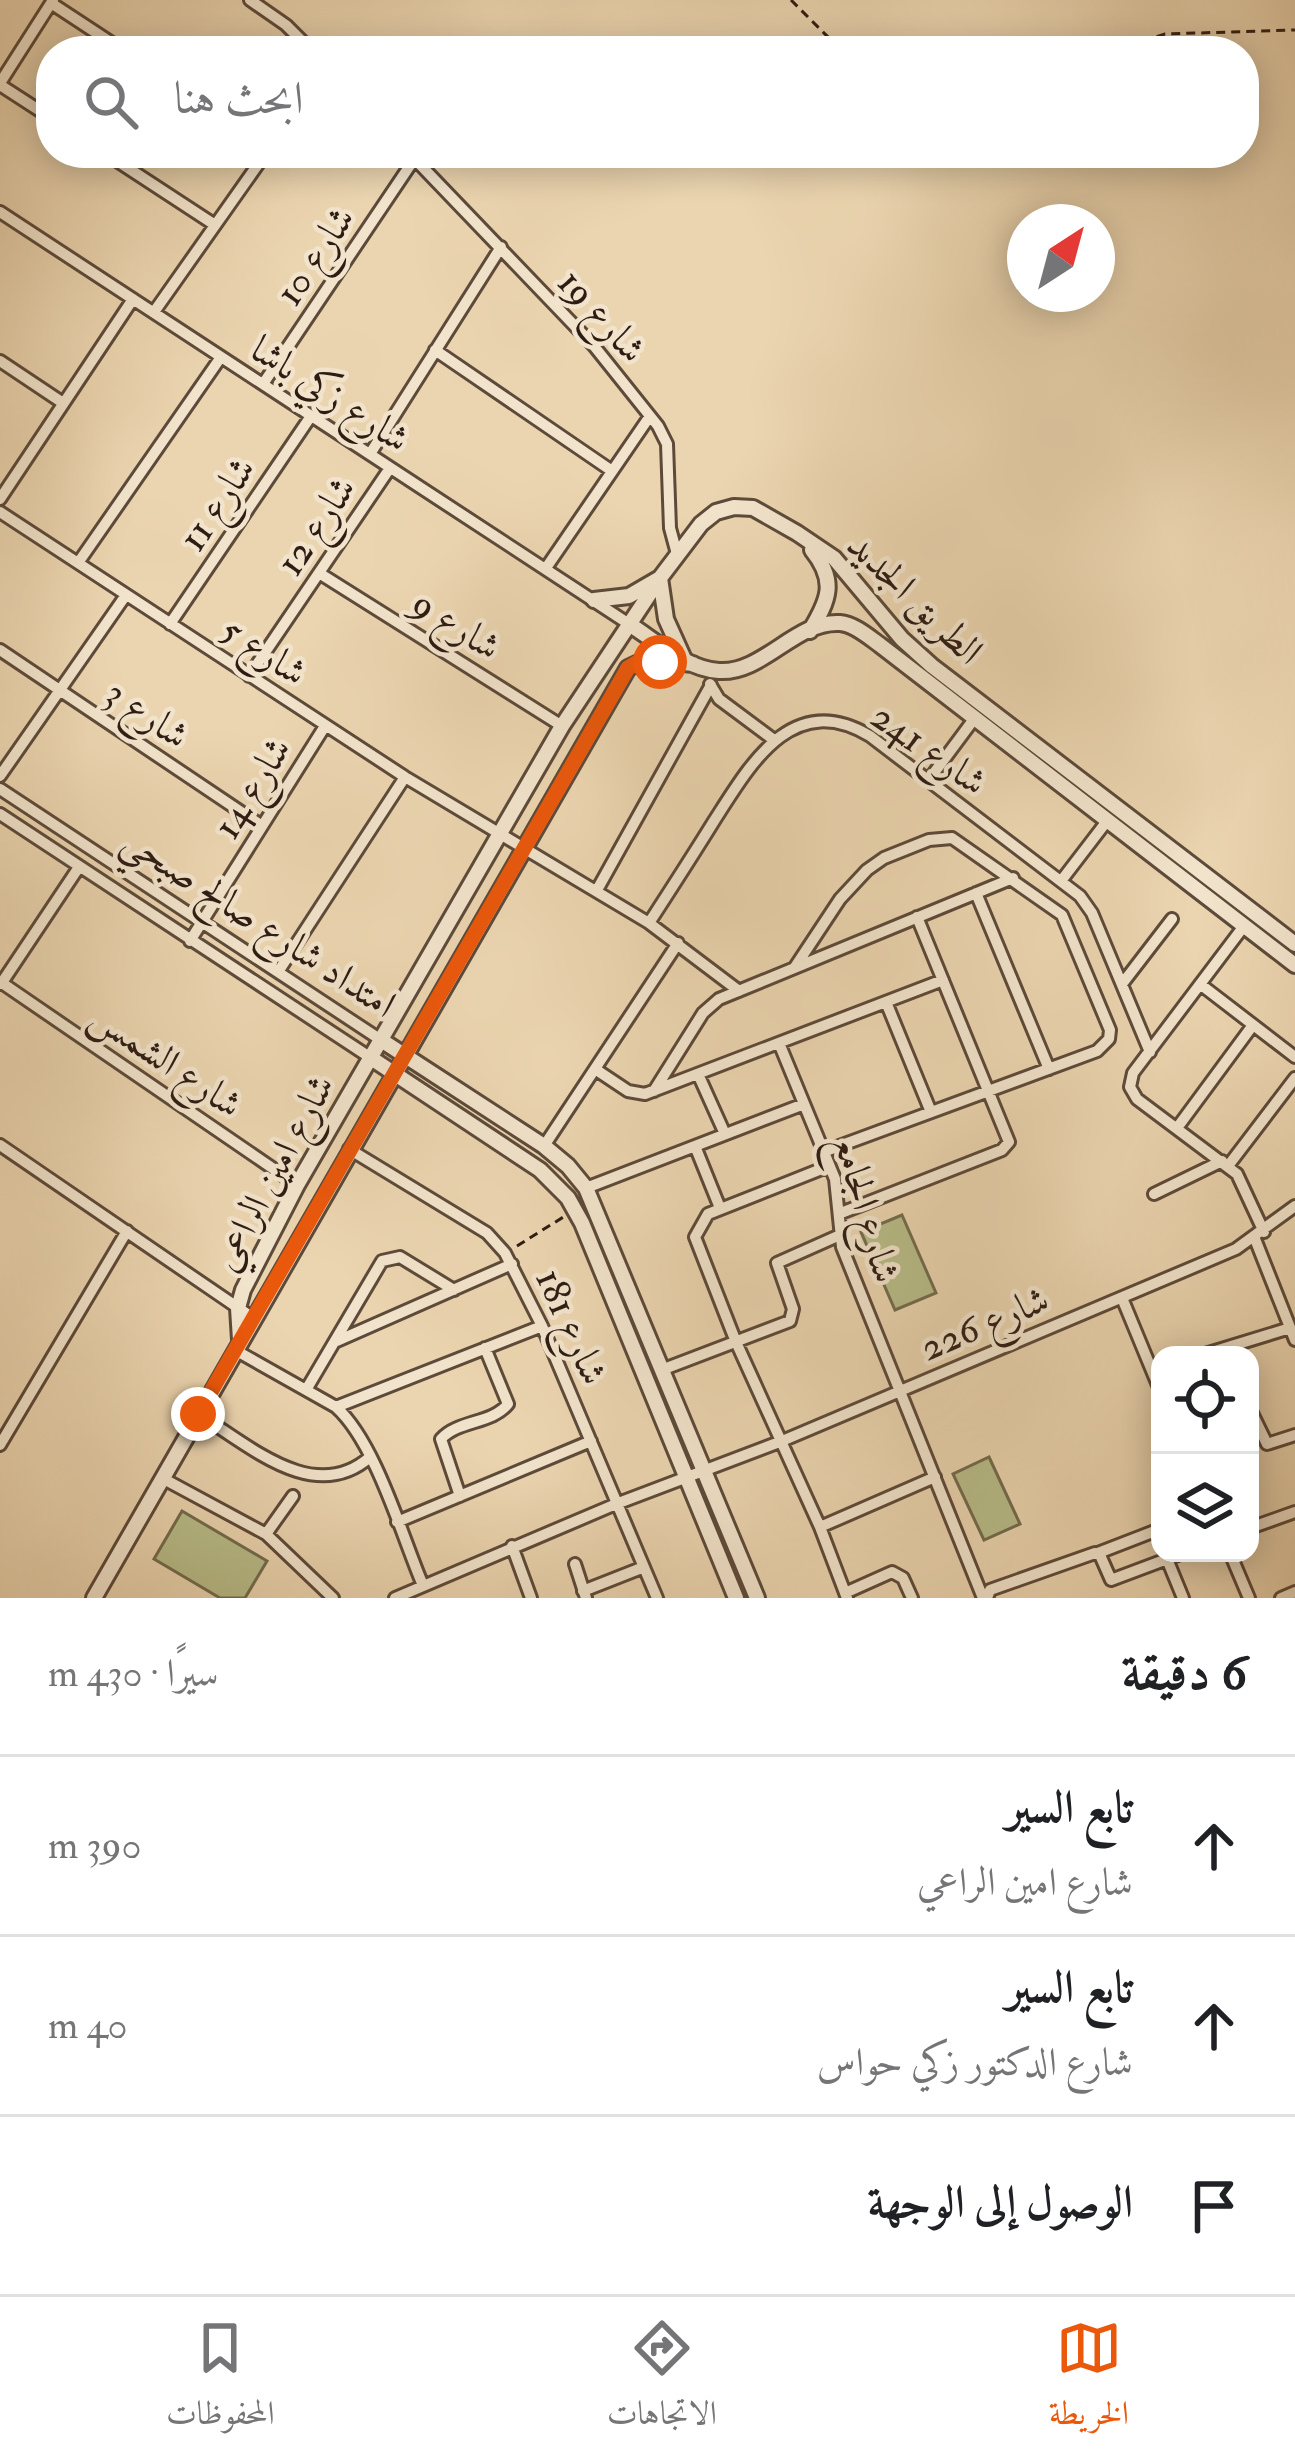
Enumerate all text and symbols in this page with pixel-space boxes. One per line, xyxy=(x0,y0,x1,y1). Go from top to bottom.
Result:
search box xyxy=(36,36,1259,168)
icon: search xyxy=(78,69,144,135)
text: ابحث هنا xyxy=(174,71,304,127)
street label: شارع 10 xyxy=(264,197,372,319)
north arrow xyxy=(1007,204,1115,312)
street label: شارع 19 xyxy=(542,259,657,378)
street label: شارع زكي باشا xyxy=(238,325,419,470)
street label: شارع 11 xyxy=(168,447,272,564)
street label: شارع 12 xyxy=(265,467,373,589)
street label: الطريق الجديد xyxy=(836,521,993,675)
street label: شارع 9 xyxy=(396,577,510,677)
street label: شارع 5 xyxy=(208,605,317,703)
route start xyxy=(633,635,687,689)
street label: شارع 3 xyxy=(92,669,199,766)
street label: شارع 241 xyxy=(858,692,997,812)
street label: شارع 14 xyxy=(202,728,308,852)
street label: امتداد شارع صالح صبحي xyxy=(107,816,405,1038)
street label: شارع الشمس xyxy=(77,991,252,1135)
street label: شارع امين الراعي xyxy=(201,1066,352,1283)
street label: شارع الجامع xyxy=(812,1128,911,1291)
street label: شارع 181 xyxy=(518,1261,619,1395)
street label: شارع 226 xyxy=(913,1274,1059,1379)
map controls xyxy=(1151,1346,1259,1562)
button: locate xyxy=(1151,1346,1259,1454)
route end xyxy=(171,1387,225,1441)
button: layers xyxy=(1151,1454,1259,1562)
text: 6 دقيقة xyxy=(1122,1641,1247,1705)
text: سيرًا · 430 m xyxy=(48,1649,219,1698)
text: تابع السير xyxy=(1006,1780,1133,1836)
icon: ahead xyxy=(1181,1813,1247,1879)
text: 390 m xyxy=(48,1821,141,1870)
text: شارع امين الراعي xyxy=(917,1858,1133,1907)
text: تابع السير xyxy=(1006,1960,1133,2016)
icon: ahead xyxy=(1181,1993,1247,2059)
text: 40 m xyxy=(48,2001,128,2050)
text: شارع الدكتور زكي حواس xyxy=(817,2038,1133,2087)
icon: arrive xyxy=(1181,2173,1247,2239)
text: الوصول إلى الوجهة xyxy=(868,2175,1133,2231)
tab: المحفوظات xyxy=(166,2315,275,2445)
tab: الاتجاهات xyxy=(607,2315,717,2445)
tab: الخريطة xyxy=(1049,2315,1129,2445)

